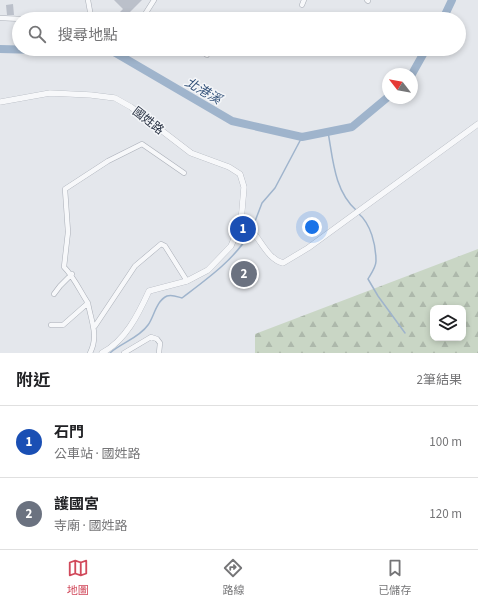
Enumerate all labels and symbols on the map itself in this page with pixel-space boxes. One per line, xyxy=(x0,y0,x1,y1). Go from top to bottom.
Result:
north arrow xyxy=(382,68,418,104)
water label: 北港溪 xyxy=(182,73,226,110)
street label: 國姓路 xyxy=(129,103,167,139)
pin: 1 xyxy=(230,214,256,244)
your location xyxy=(302,217,322,237)
pin: 2 xyxy=(231,259,257,289)

